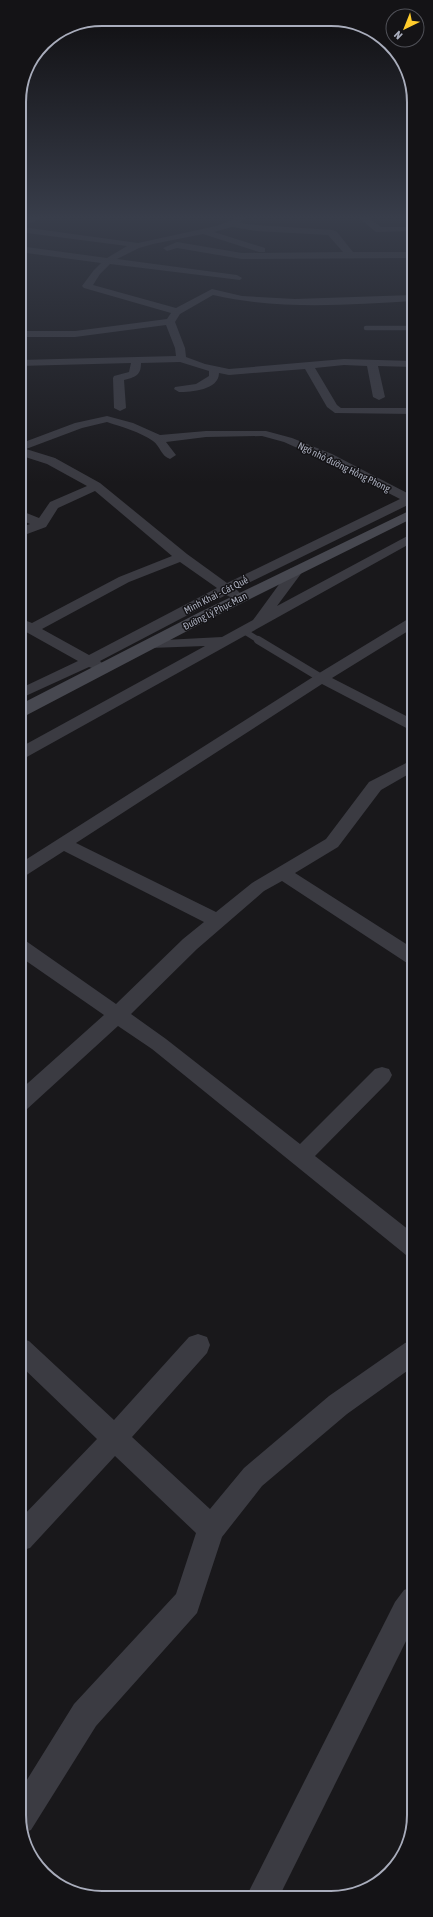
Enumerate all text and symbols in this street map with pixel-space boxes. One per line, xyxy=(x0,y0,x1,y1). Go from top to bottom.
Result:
north arrow xyxy=(385,8,425,48)
text: N xyxy=(392,29,405,42)
street label: Ngõ nhỏ đường Hồng Phong xyxy=(296,440,393,494)
street label: Minh Khai - Cát Quế xyxy=(182,574,250,616)
street label: Đường Lý Phục Man xyxy=(181,590,249,632)

